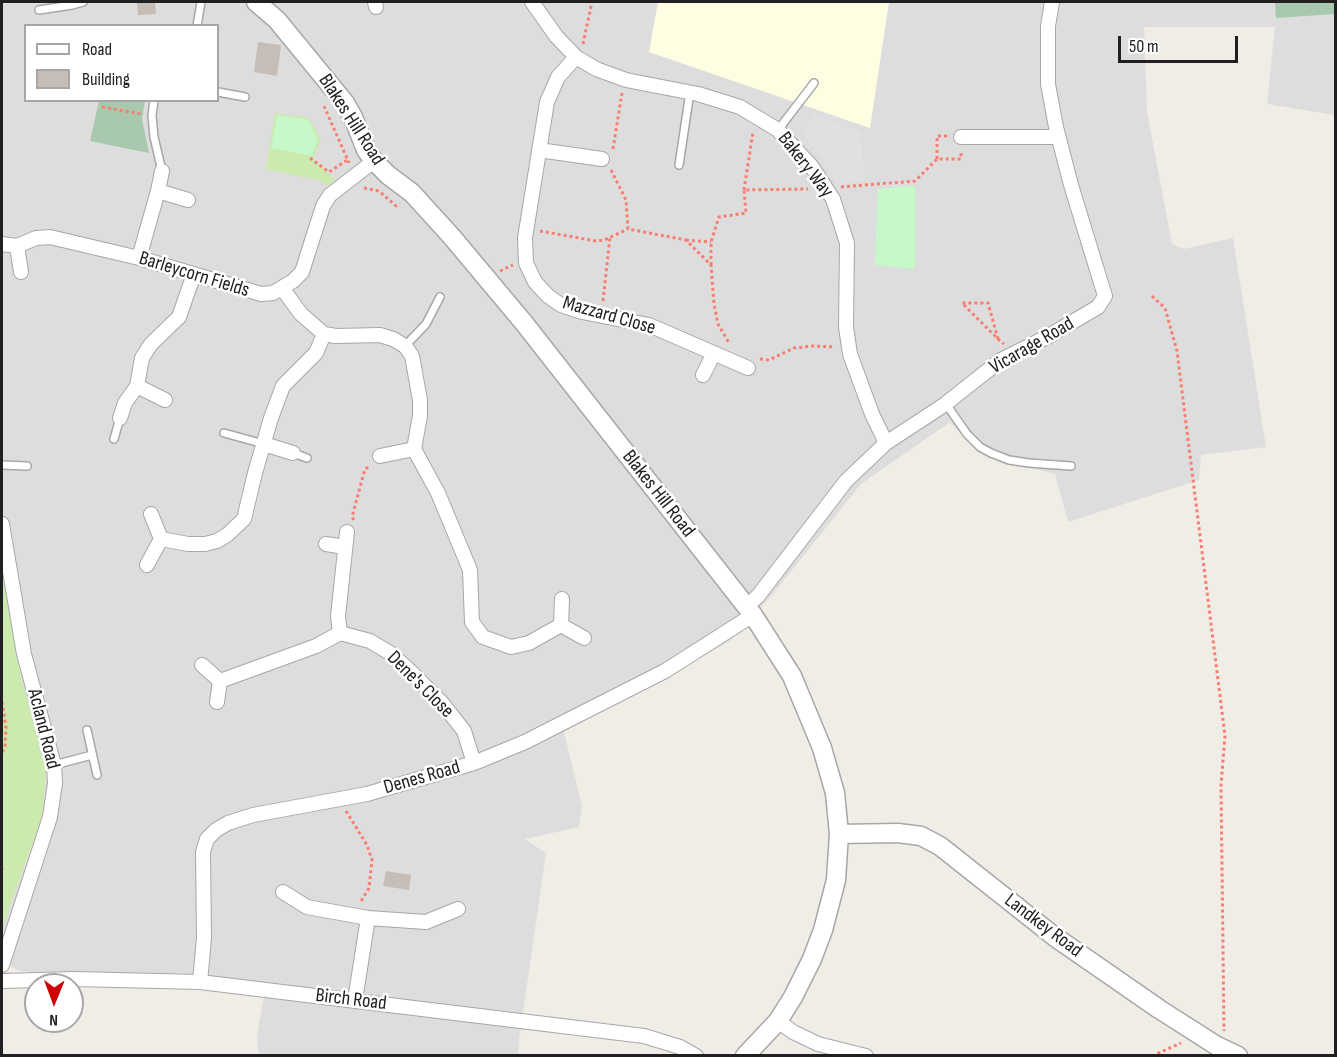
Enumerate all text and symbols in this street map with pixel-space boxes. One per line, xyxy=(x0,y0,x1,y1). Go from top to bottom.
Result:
legend xyxy=(24,24,219,102)
scale bar xyxy=(1121,24,1241,62)
text: 50 m xyxy=(1129,36,1159,57)
text: Road xyxy=(82,39,112,60)
text: Building xyxy=(82,69,130,90)
street label: Blakes Hill Road xyxy=(313,70,389,170)
street label: Bakery Way xyxy=(772,127,838,203)
street label: Barleycorn Fields xyxy=(136,247,252,303)
street label: Mazzard Close xyxy=(560,291,658,341)
street label: Vicarage Road xyxy=(985,312,1079,380)
street label: Blakes Hill Road xyxy=(617,446,699,542)
street label: Dene's Close xyxy=(381,646,459,724)
street label: Acland Road xyxy=(21,686,65,772)
street label: Denes Road xyxy=(381,756,463,800)
street label: Landkey Road xyxy=(999,889,1087,963)
north arrow xyxy=(24,973,84,1033)
street label: Birch Road xyxy=(314,984,388,1016)
text: N xyxy=(49,1010,58,1029)

